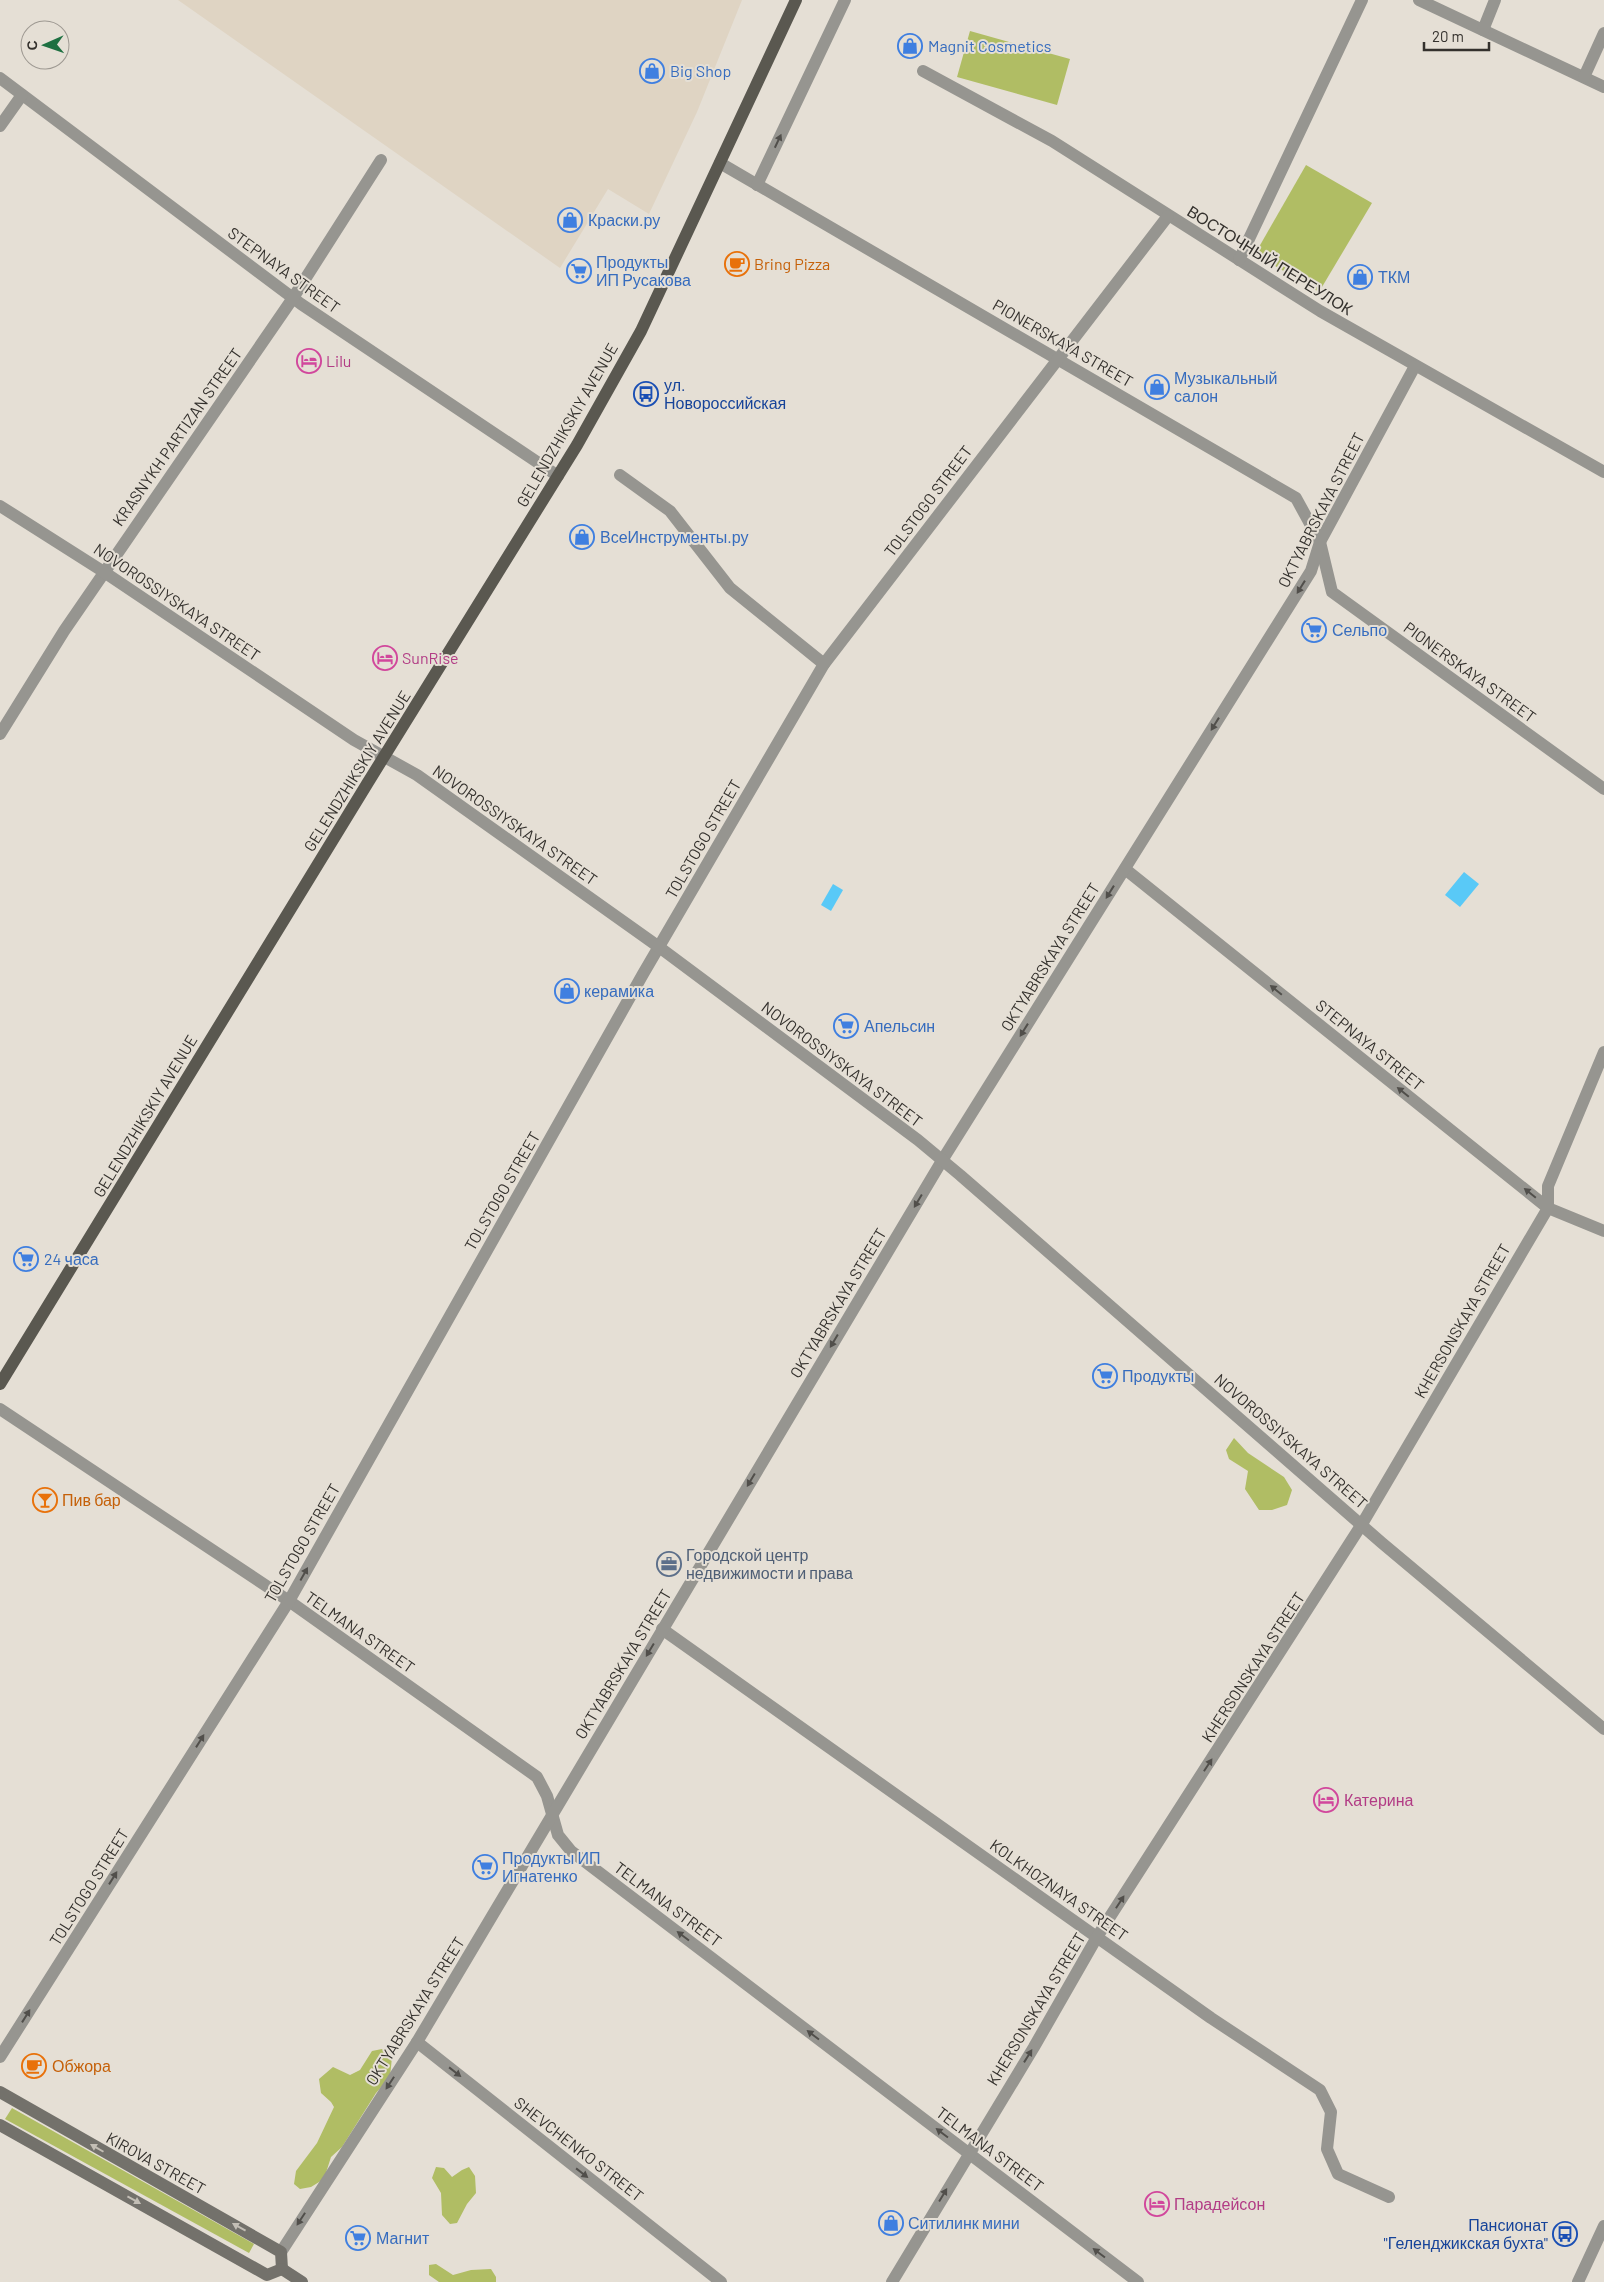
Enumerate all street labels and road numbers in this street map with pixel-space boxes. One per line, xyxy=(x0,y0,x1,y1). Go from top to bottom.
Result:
street label: ВОСТОЧНЫЙ ПЕРЕУЛОК xyxy=(1184,201,1357,319)
street label: STEPNAYA STREET xyxy=(225,223,344,317)
street label: PIONERSKAYA STREET xyxy=(990,295,1137,390)
street label: GELENDZHIKSKIY AVENUE xyxy=(512,339,621,510)
street label: KRASNYKH PARTIZAN STREET xyxy=(108,344,245,529)
street label: OKTYABRSKAYA STREET xyxy=(1273,429,1368,590)
street label: TOLSTOGO STREET xyxy=(880,441,976,560)
street label: NOVOROSSIYSKAYA STREET xyxy=(91,539,264,664)
street label: PIONERSKAYA STREET xyxy=(1400,617,1540,726)
street label: GELENDZHIKSKIY AVENUE xyxy=(299,687,414,855)
street label: NOVOROSSIYSKAYA STREET xyxy=(429,761,601,889)
street label: TOLSTOGO STREET xyxy=(661,776,744,902)
street label: OKTYABRSKAYA STREET xyxy=(996,879,1103,1034)
street label: STEPNAYA STREET xyxy=(1312,995,1428,1094)
street label: NOVOROSSIYSKAYA STREET xyxy=(758,997,926,1130)
street label: GELENDZHIKSKIY AVENUE xyxy=(89,1031,201,1200)
street label: TOLSTOGO STREET xyxy=(460,1128,543,1254)
street label: OKTYABRSKAYA STREET xyxy=(785,1224,890,1381)
street label: KHERSONSKAYA STREET xyxy=(1410,1240,1514,1401)
street label: NOVOROSSIYSKAYA STREET xyxy=(1211,1369,1372,1512)
street label: TOLSTOGO STREET xyxy=(260,1480,343,1606)
street label: OKTYABRSKAYA STREET xyxy=(570,1585,675,1742)
street label: TELMANA STREET xyxy=(302,1587,419,1676)
street label: KHERSONSKAYA STREET xyxy=(1197,1588,1308,1745)
street label: TOLSTOGO STREET xyxy=(45,1825,132,1949)
street label: KOLKHOZNAYA STREET xyxy=(987,1835,1132,1944)
street label: TELMANA STREET xyxy=(611,1857,726,1950)
street label: KHERSONSKAYA STREET xyxy=(982,1929,1089,2089)
street label: OKTYABRSKAYA STREET xyxy=(361,1933,468,2088)
street label: SHEVCHENKO STREET xyxy=(511,2092,648,2205)
street label: TELMANA STREET xyxy=(933,2102,1048,2195)
street label: KIROVA STREET xyxy=(103,2127,209,2198)

